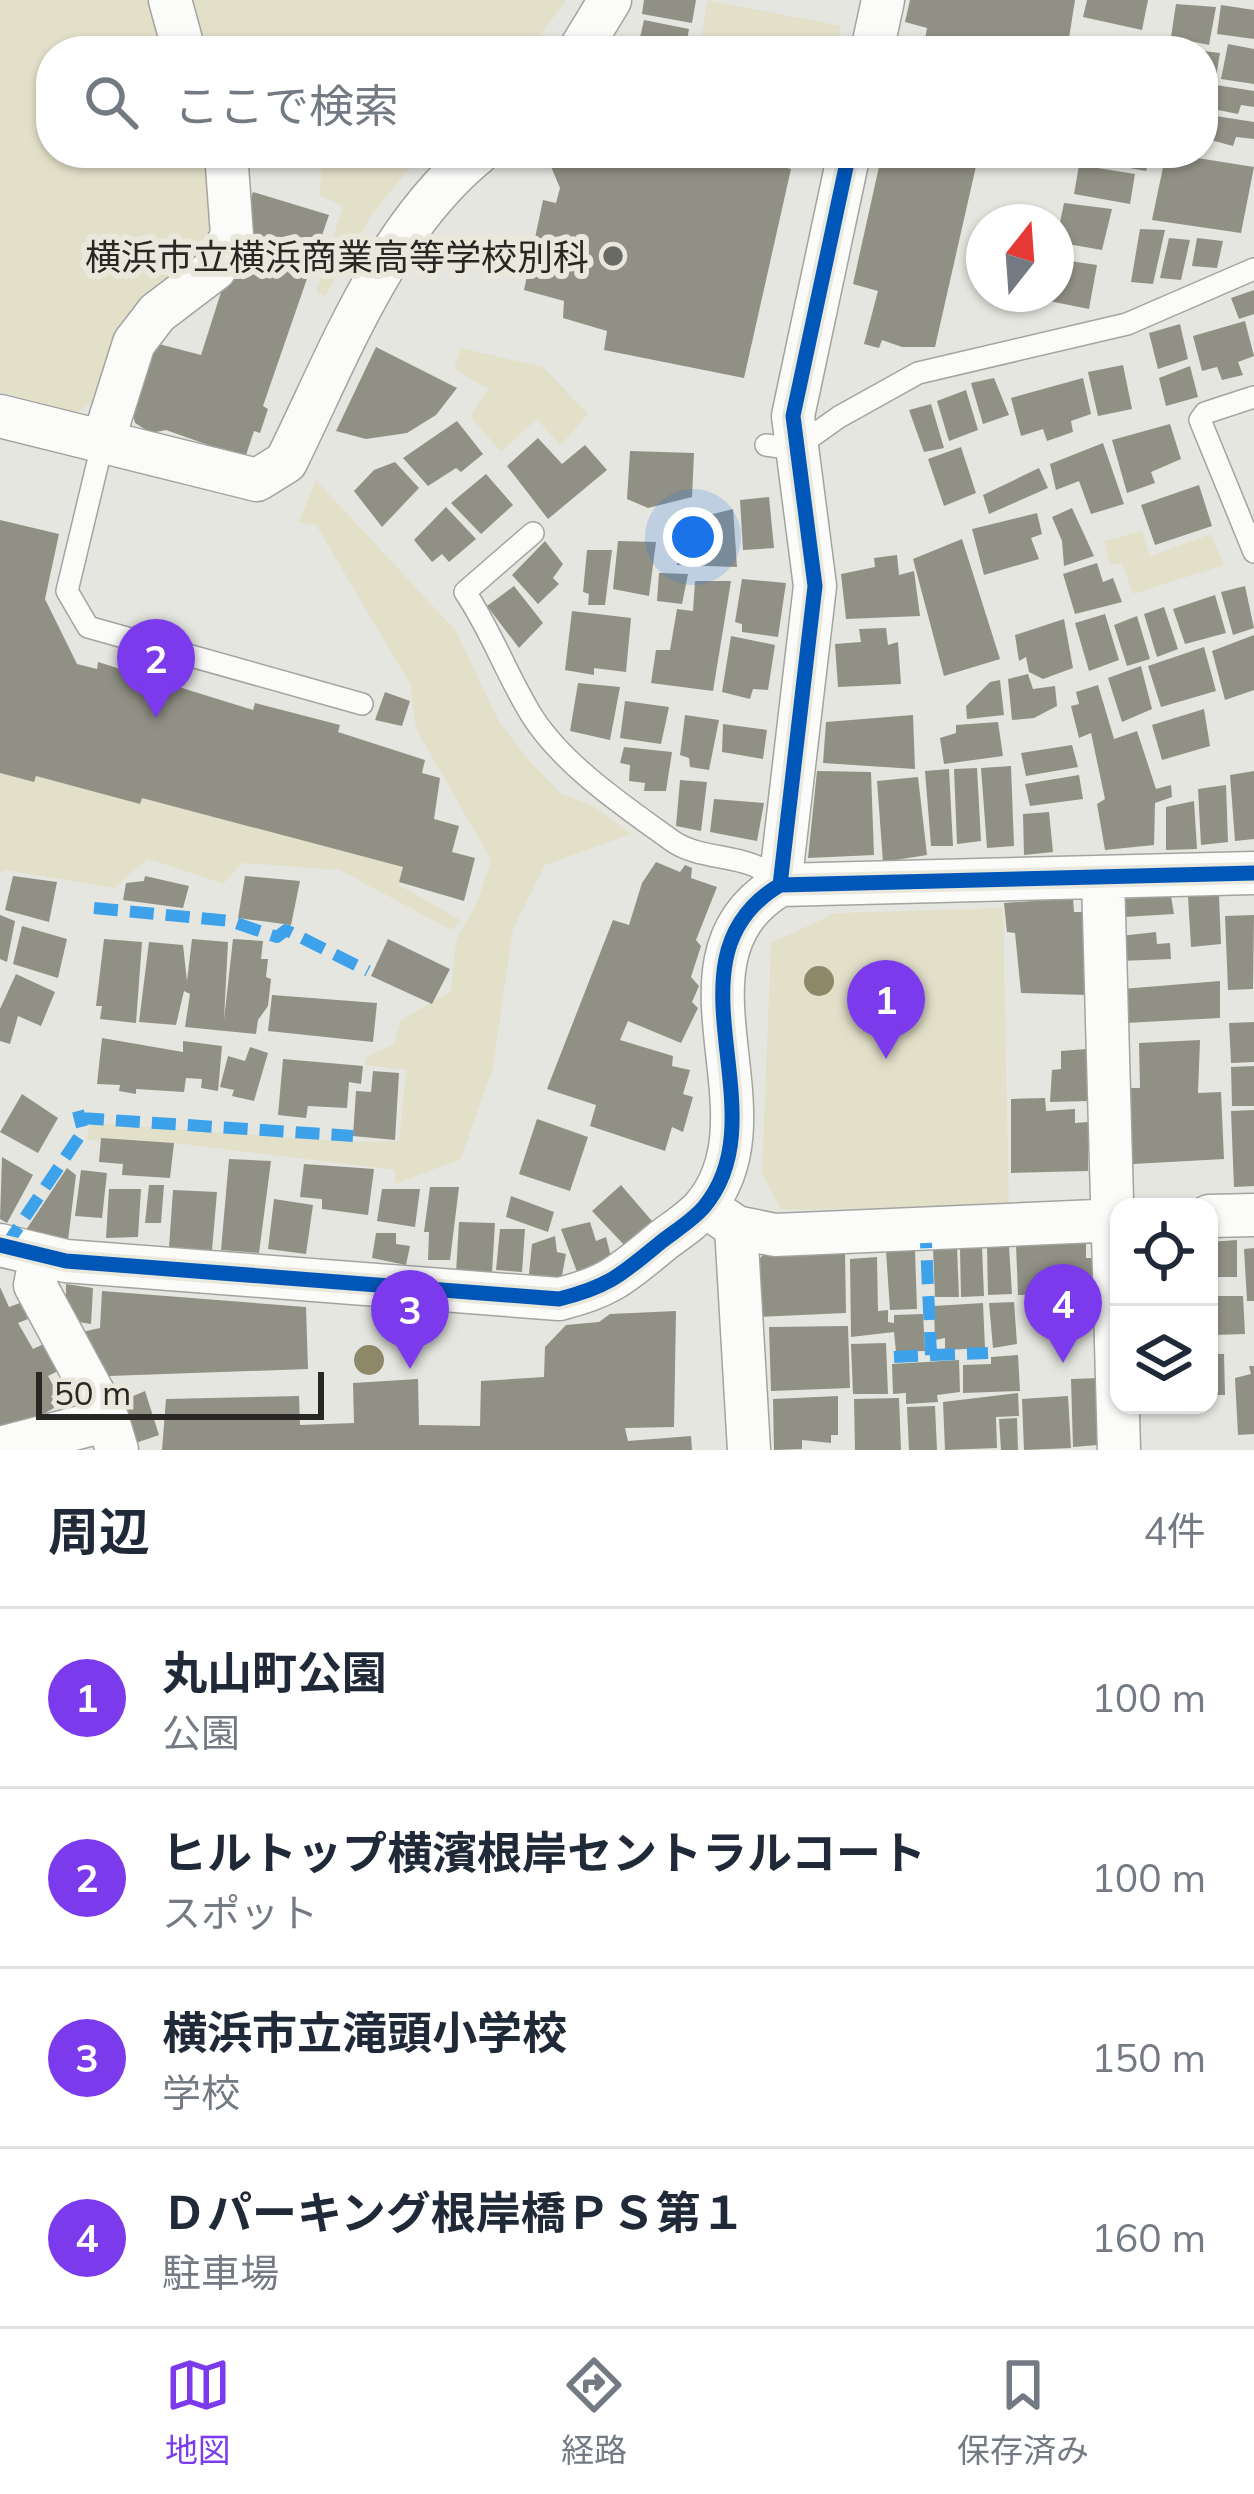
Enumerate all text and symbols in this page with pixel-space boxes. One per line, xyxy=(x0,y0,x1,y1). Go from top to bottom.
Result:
search box xyxy=(36,36,1218,168)
icon: search xyxy=(78,69,144,135)
text: ここで検索 xyxy=(174,77,399,133)
north arrow xyxy=(966,204,1074,312)
place label: 横浜市立横浜商業高等学校別科 xyxy=(85,234,589,279)
marker: 横浜市立横浜商業高等学校別科 xyxy=(600,243,626,269)
your location xyxy=(663,507,723,567)
pin: 2 xyxy=(117,619,195,718)
pin: 1 xyxy=(847,960,925,1059)
map controls xyxy=(1110,1198,1218,1414)
button: locate xyxy=(1110,1198,1218,1306)
pin: 4 xyxy=(1024,1264,1102,1363)
pin: 3 xyxy=(371,1270,449,1369)
button: layers xyxy=(1110,1306,1218,1414)
scale bar xyxy=(36,1366,324,1419)
text: 50 m xyxy=(54,1372,131,1413)
text: 周辺 xyxy=(48,1499,150,1563)
text: 4件 xyxy=(1144,1506,1206,1555)
text: 丸山町公園 xyxy=(162,1644,387,1700)
text: 1 xyxy=(75,1673,99,1722)
text: 100 m xyxy=(1091,1673,1206,1722)
text: 公園 xyxy=(162,1708,240,1757)
text: ヒルトップ横濱根岸セントラルコート xyxy=(162,1824,926,1880)
text: 2 xyxy=(75,1853,99,1902)
text: 100 m xyxy=(1091,1853,1206,1902)
text: スポット xyxy=(162,1888,318,1937)
text: 横浜市立滝頭小学校 xyxy=(162,2004,567,2060)
text: 3 xyxy=(75,2033,99,2082)
text: 150 m xyxy=(1091,2033,1206,2082)
text: 学校 xyxy=(162,2068,240,2117)
text: Ｄパーキング根岸橋ＰＳ第１ xyxy=(162,2184,746,2240)
text: 4 xyxy=(75,2213,99,2262)
text: 160 m xyxy=(1091,2213,1206,2262)
text: 駐車場 xyxy=(162,2248,279,2297)
tab: 地図 xyxy=(165,2352,231,2472)
tab: 経路 xyxy=(561,2352,627,2472)
tab: 保存済み xyxy=(957,2352,1089,2472)

